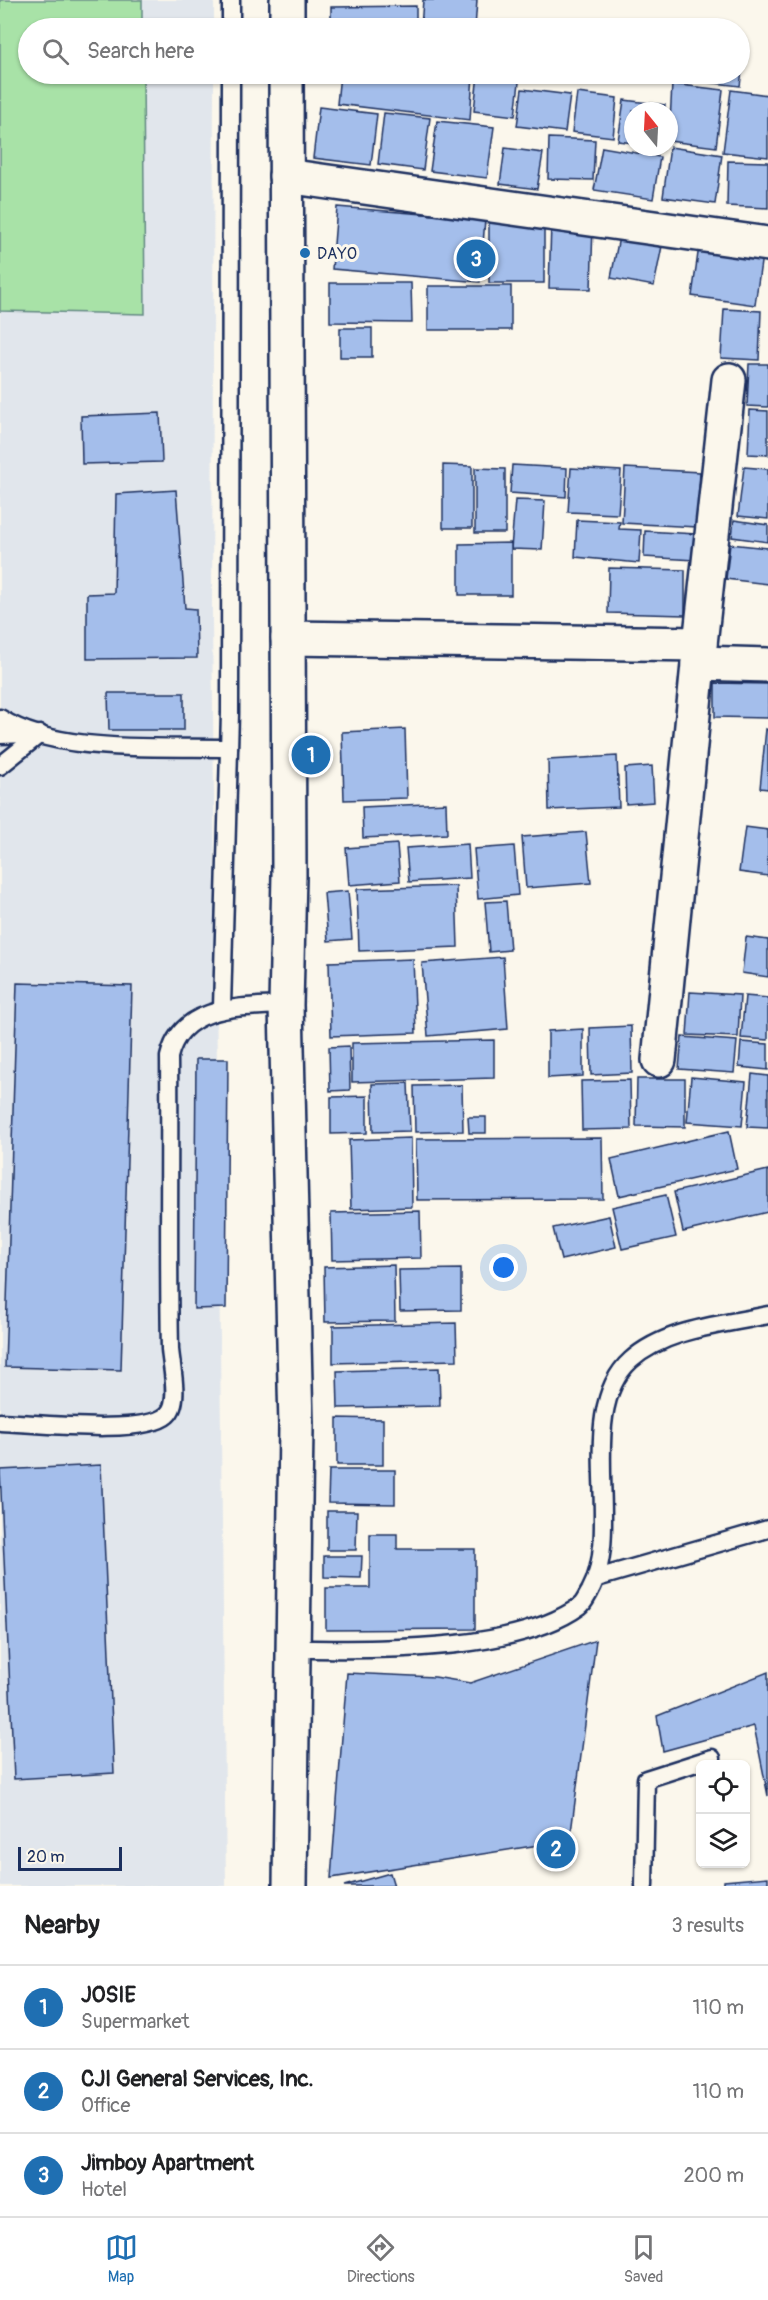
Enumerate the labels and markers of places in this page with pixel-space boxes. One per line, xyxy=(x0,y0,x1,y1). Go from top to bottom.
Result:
pin: 3 xyxy=(456,236,496,282)
place label: DAYO xyxy=(317,244,357,264)
marker: DAYO xyxy=(298,246,312,260)
pin: 1 xyxy=(292,732,330,777)
pin: 2 xyxy=(536,1826,576,1872)

